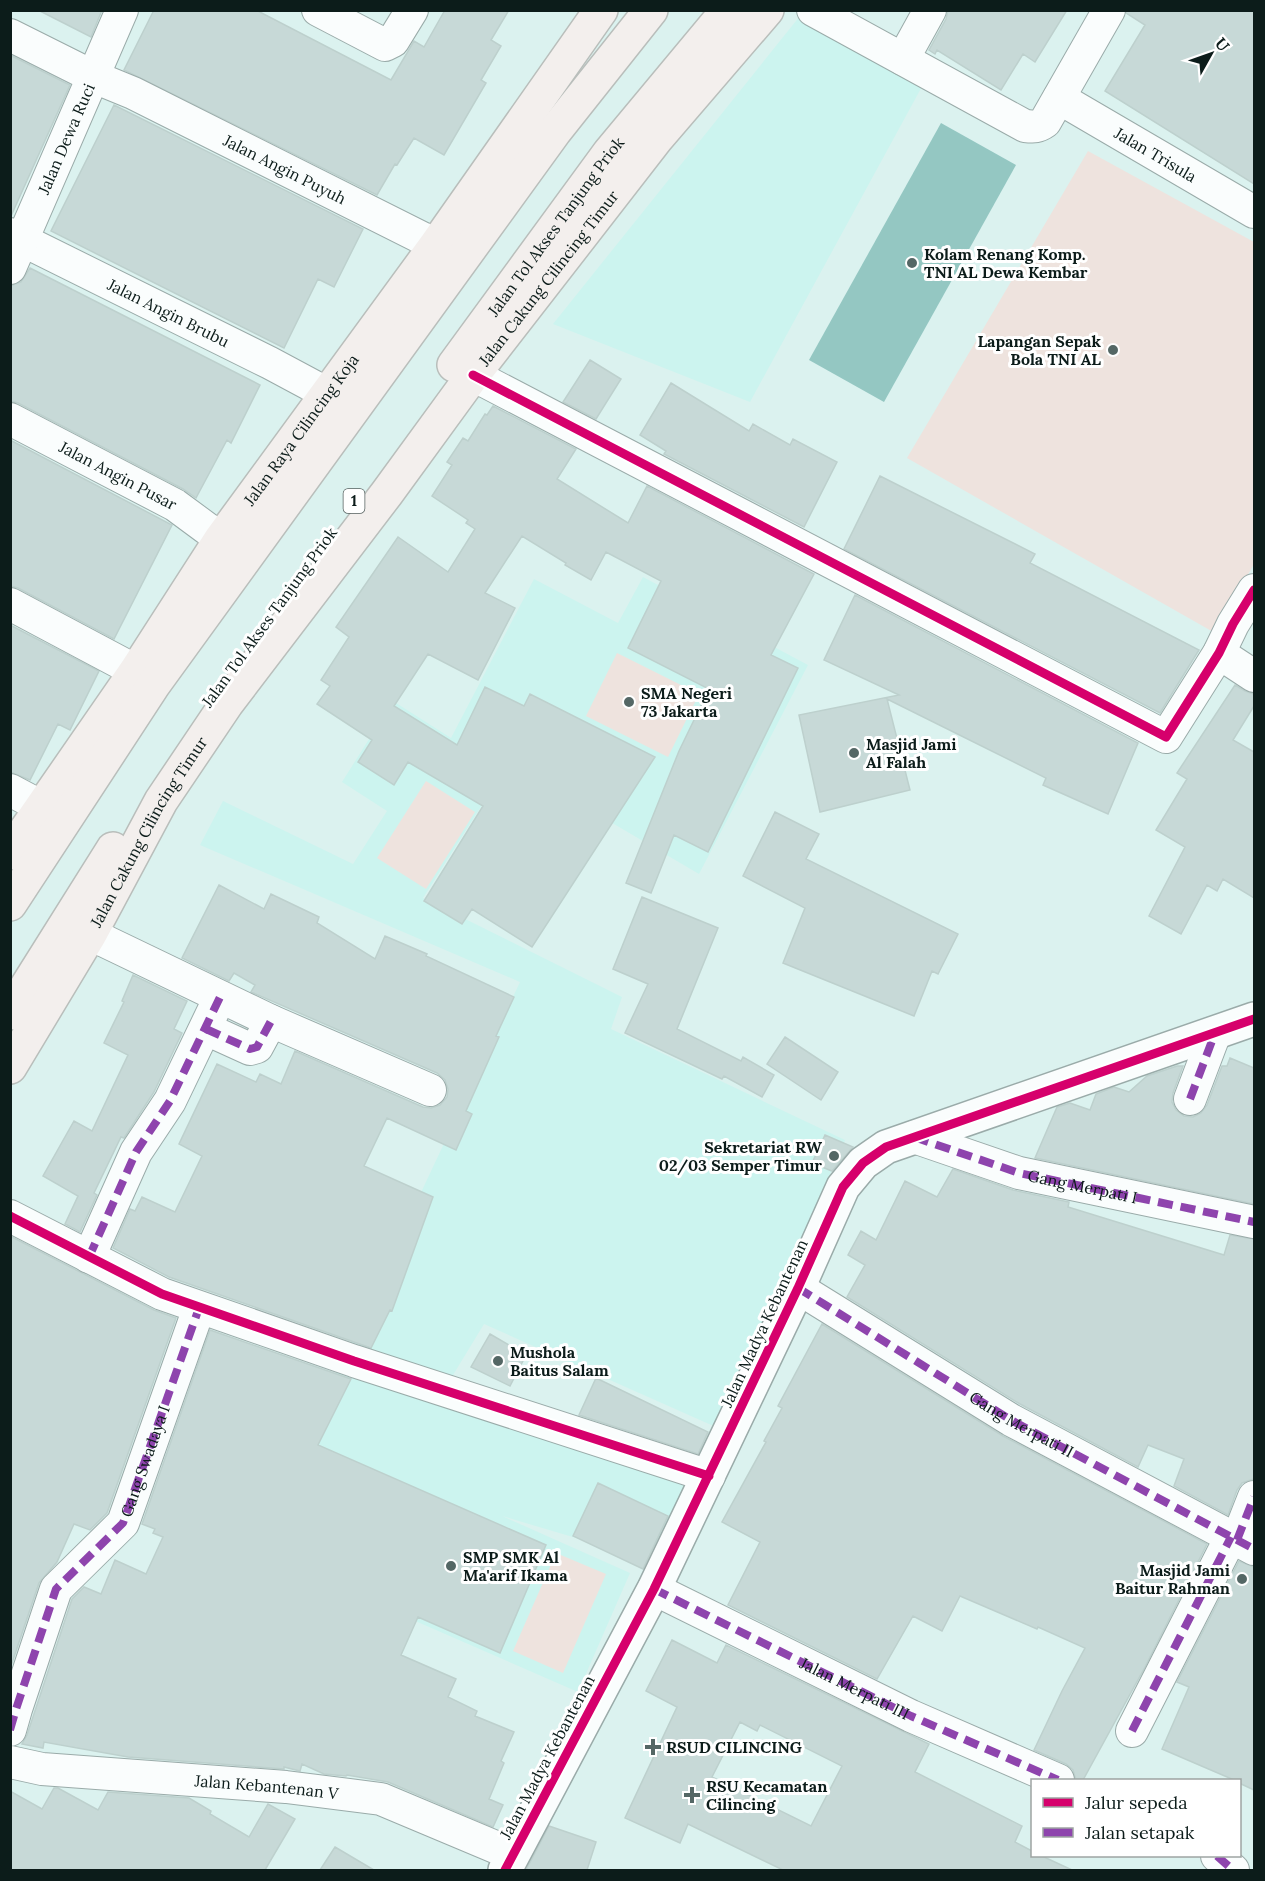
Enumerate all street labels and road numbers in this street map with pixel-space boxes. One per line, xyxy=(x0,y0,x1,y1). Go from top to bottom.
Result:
street label: Jalan Dewa Ruci xyxy=(33,80,99,198)
street label: Jalan Trisula xyxy=(1110,122,1200,186)
street label: Jalan Angin Puyuh xyxy=(219,130,350,209)
street label: Jalan Tol Akses Tanjung Priok xyxy=(483,132,629,321)
street label: Jalan Cakung Cilincing Timur xyxy=(473,186,623,370)
street label: Jalan Angin Brubu xyxy=(104,274,233,351)
street label: Jalan Raya Cilincing Koja xyxy=(239,350,363,510)
street label: Jalan Angin Pusar xyxy=(55,436,180,514)
road number: 1 xyxy=(344,489,364,513)
street label: Jalan Tol Akses Tanjung Priok xyxy=(196,523,341,712)
street label: Jalan Cakung Cilincing Timur xyxy=(85,733,211,931)
street label: Gang Merpati I xyxy=(1026,1165,1139,1207)
street label: Jalan Madya Kebantenan xyxy=(716,1236,812,1411)
street label: Gang Merpati II xyxy=(966,1387,1077,1462)
street label: Gang Swadaya I xyxy=(116,1403,174,1520)
street label: Jalan Merpati III xyxy=(796,1652,913,1724)
street label: Jalan Madya Kebantenan xyxy=(495,1671,599,1843)
street label: Jalan Kebantenan V xyxy=(193,1770,340,1804)

